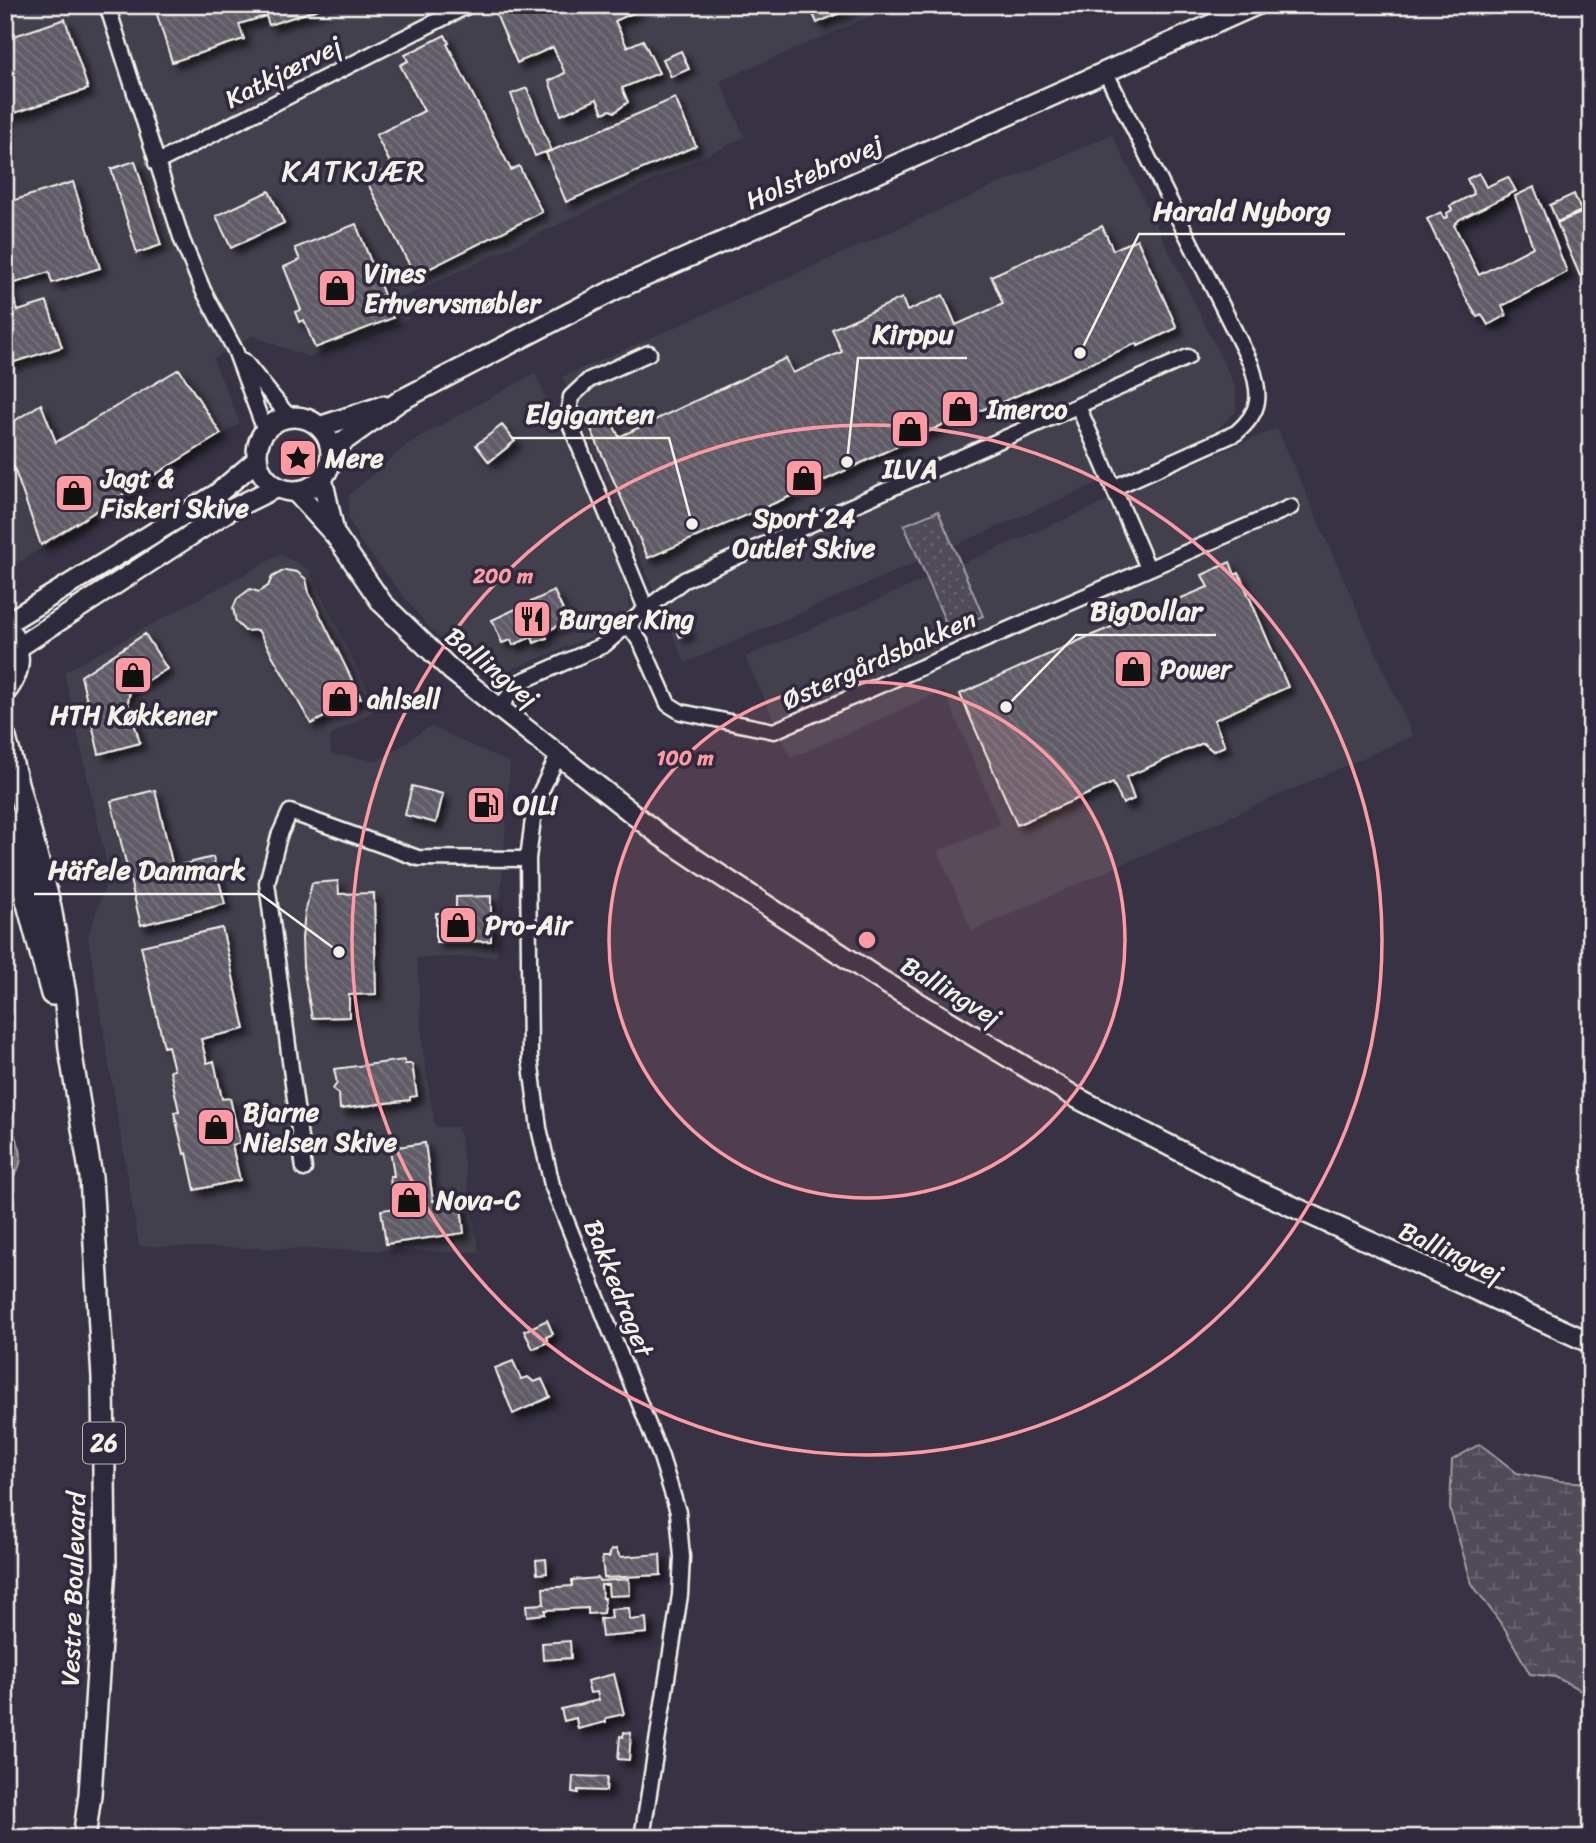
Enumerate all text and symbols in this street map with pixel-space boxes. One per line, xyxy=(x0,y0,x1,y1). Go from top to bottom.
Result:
street label: Katkjærvej xyxy=(216,22,351,121)
street label: Holstebrovej xyxy=(738,121,891,223)
district label: KATKJÆR xyxy=(282,144,426,198)
callout: Harald Nyborg xyxy=(1139,185,1345,234)
text: Harald Nyborg xyxy=(1153,186,1331,235)
place label: Vines Erhvervsmøbler xyxy=(364,250,542,326)
shop icon: Vines Erhvervsmøbler xyxy=(316,267,358,309)
callout: Kirppu xyxy=(858,309,967,358)
text: Kirppu xyxy=(872,309,954,358)
place label: Imerco xyxy=(985,386,1068,432)
shop icon: Imerco xyxy=(939,388,981,430)
callout: Elgiganten xyxy=(511,389,669,438)
text: Elgiganten xyxy=(525,389,656,438)
shop icon: ILVA xyxy=(889,408,931,450)
place label: Mere xyxy=(324,435,384,481)
place icon: Mere xyxy=(277,437,319,479)
place label: ILVA xyxy=(881,446,937,492)
place label: Jagt & Fiskeri Skive xyxy=(99,455,249,531)
shop icon: Sport 24 Outlet Skive xyxy=(783,457,825,499)
shop icon: Jagt & Fiskeri Skive xyxy=(53,472,95,514)
place label: Sport 24 Outlet Skive xyxy=(733,495,876,571)
text: 200 m xyxy=(472,557,534,595)
callout: BigDollar xyxy=(1076,586,1216,635)
text: BigDollar xyxy=(1090,586,1205,635)
place label: Burger King xyxy=(559,596,694,642)
street label: Østergårdsbakken xyxy=(774,596,984,722)
restaurant icon: Burger King xyxy=(511,598,553,640)
street label: Ballingvej xyxy=(434,614,551,721)
place label: Power xyxy=(1160,646,1233,692)
shop icon: Power xyxy=(1112,648,1154,690)
shop icon: HTH Køkkener xyxy=(112,654,154,696)
place label: ahlsell xyxy=(366,676,442,722)
shop icon: ahlsell xyxy=(319,678,361,720)
place label: HTH Køkkener xyxy=(50,692,218,738)
text: 100 m xyxy=(656,739,714,777)
place label: OIL! xyxy=(513,782,559,828)
fuel station icon: OIL! xyxy=(465,784,507,826)
callout: Häfele Danmark xyxy=(34,845,260,894)
text: Häfele Danmark xyxy=(48,845,246,894)
place label: Pro-Air xyxy=(485,902,574,948)
shop icon: Pro-Air xyxy=(437,904,479,946)
centre of rings xyxy=(855,928,879,952)
street label: Ballingvej xyxy=(892,943,1012,1040)
place label: Bjarne Nielsen Skive xyxy=(242,1089,398,1165)
shop icon: Bjarne Nielsen Skive xyxy=(195,1106,237,1148)
place label: Nova-C xyxy=(435,1177,521,1223)
shop icon: Nova-C xyxy=(388,1179,430,1221)
street label: Ballingvej xyxy=(1391,1208,1512,1297)
street label: Bakkedraget xyxy=(571,1212,668,1365)
road number: 26 xyxy=(83,1422,125,1464)
street label: Vestre Boulevard xyxy=(47,1489,99,1687)

